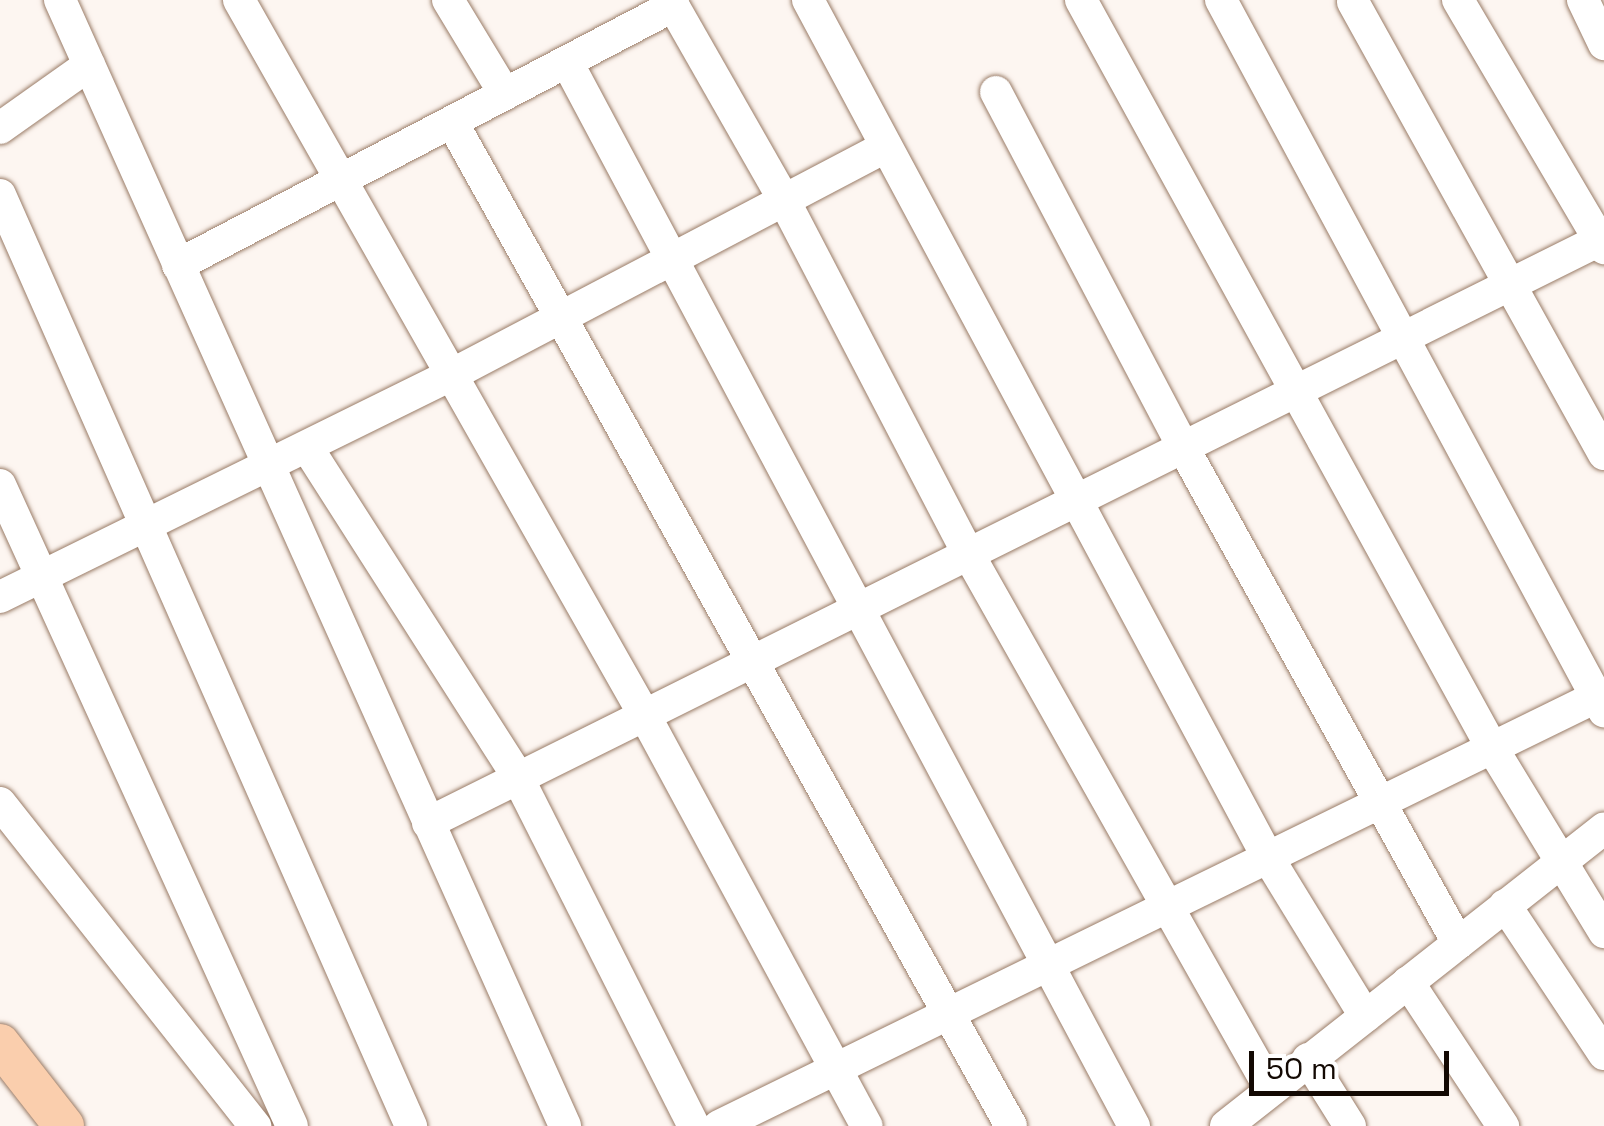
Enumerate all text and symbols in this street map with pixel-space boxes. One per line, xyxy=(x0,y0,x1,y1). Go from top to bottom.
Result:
scale bar xyxy=(1254,1031,1454,1093)
text: 50 m xyxy=(1266,1049,1337,1088)

